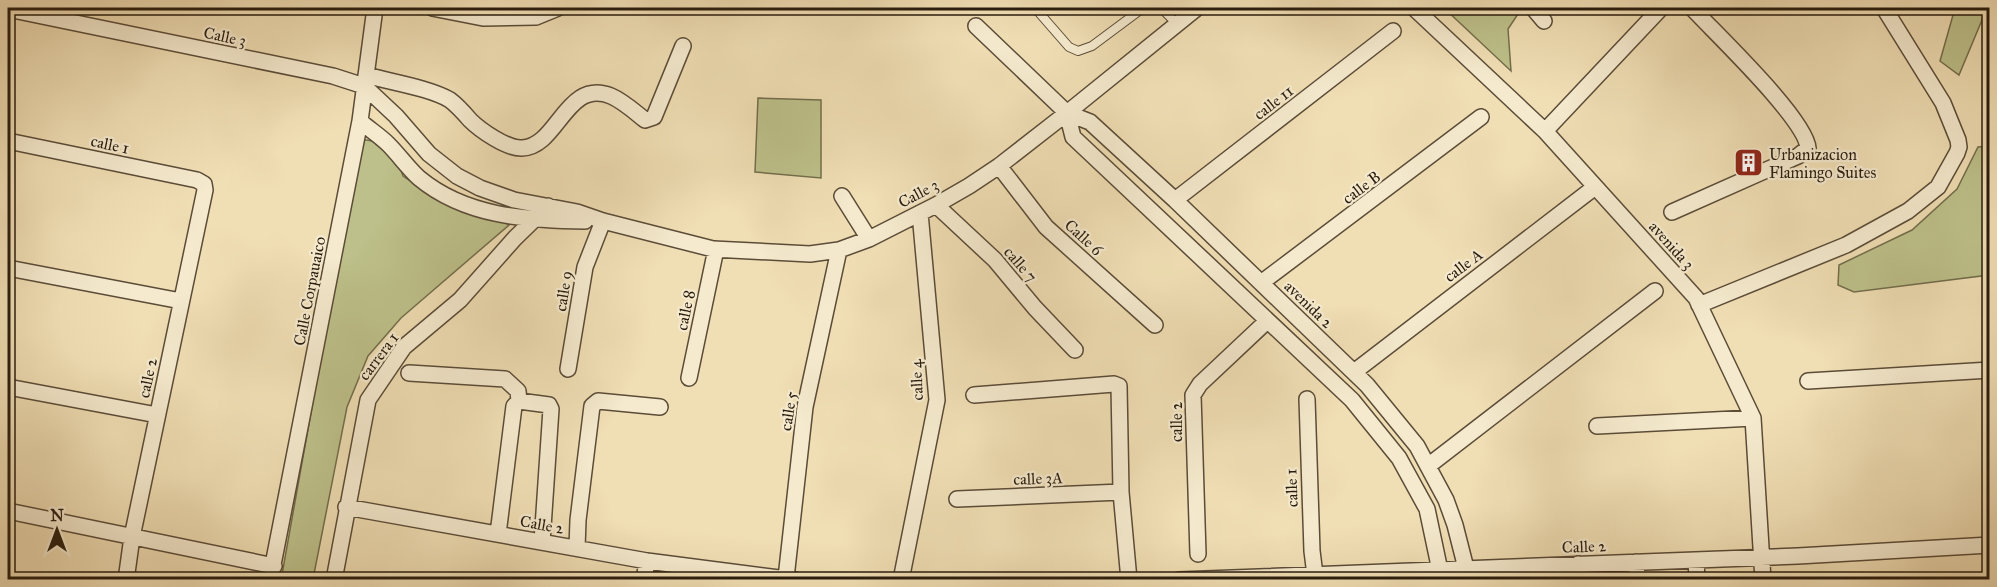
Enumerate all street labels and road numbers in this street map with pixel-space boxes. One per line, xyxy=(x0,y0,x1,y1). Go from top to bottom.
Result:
street label: Calle 3 xyxy=(202,23,248,50)
street label: calle 11 xyxy=(1250,81,1297,124)
street label: calle 1 xyxy=(89,131,131,158)
street label: calle B xyxy=(1338,167,1384,208)
street label: Calle 3 xyxy=(895,175,942,212)
street label: Calle 6 xyxy=(1061,215,1107,260)
street label: avenida 3 xyxy=(1645,217,1698,273)
street label: Calle Corpauaico xyxy=(290,235,329,347)
street label: calle 7 xyxy=(1000,243,1041,286)
street label: calle A xyxy=(1440,245,1486,286)
street label: calle 9 xyxy=(551,269,576,313)
street label: avenida 2 xyxy=(1281,277,1337,332)
street label: calle 8 xyxy=(672,288,699,332)
street label: carrera 1 xyxy=(354,329,402,384)
street label: calle 2 xyxy=(134,356,161,400)
street label: calle 4 xyxy=(906,358,927,401)
street label: calle 5 xyxy=(776,389,801,432)
street label: calle 2 xyxy=(1167,402,1186,442)
street label: calle 3A xyxy=(1013,468,1063,489)
street label: calle 1 xyxy=(1281,468,1302,508)
street label: Calle 2 xyxy=(518,511,565,538)
street label: Calle 2 xyxy=(1562,536,1607,557)

